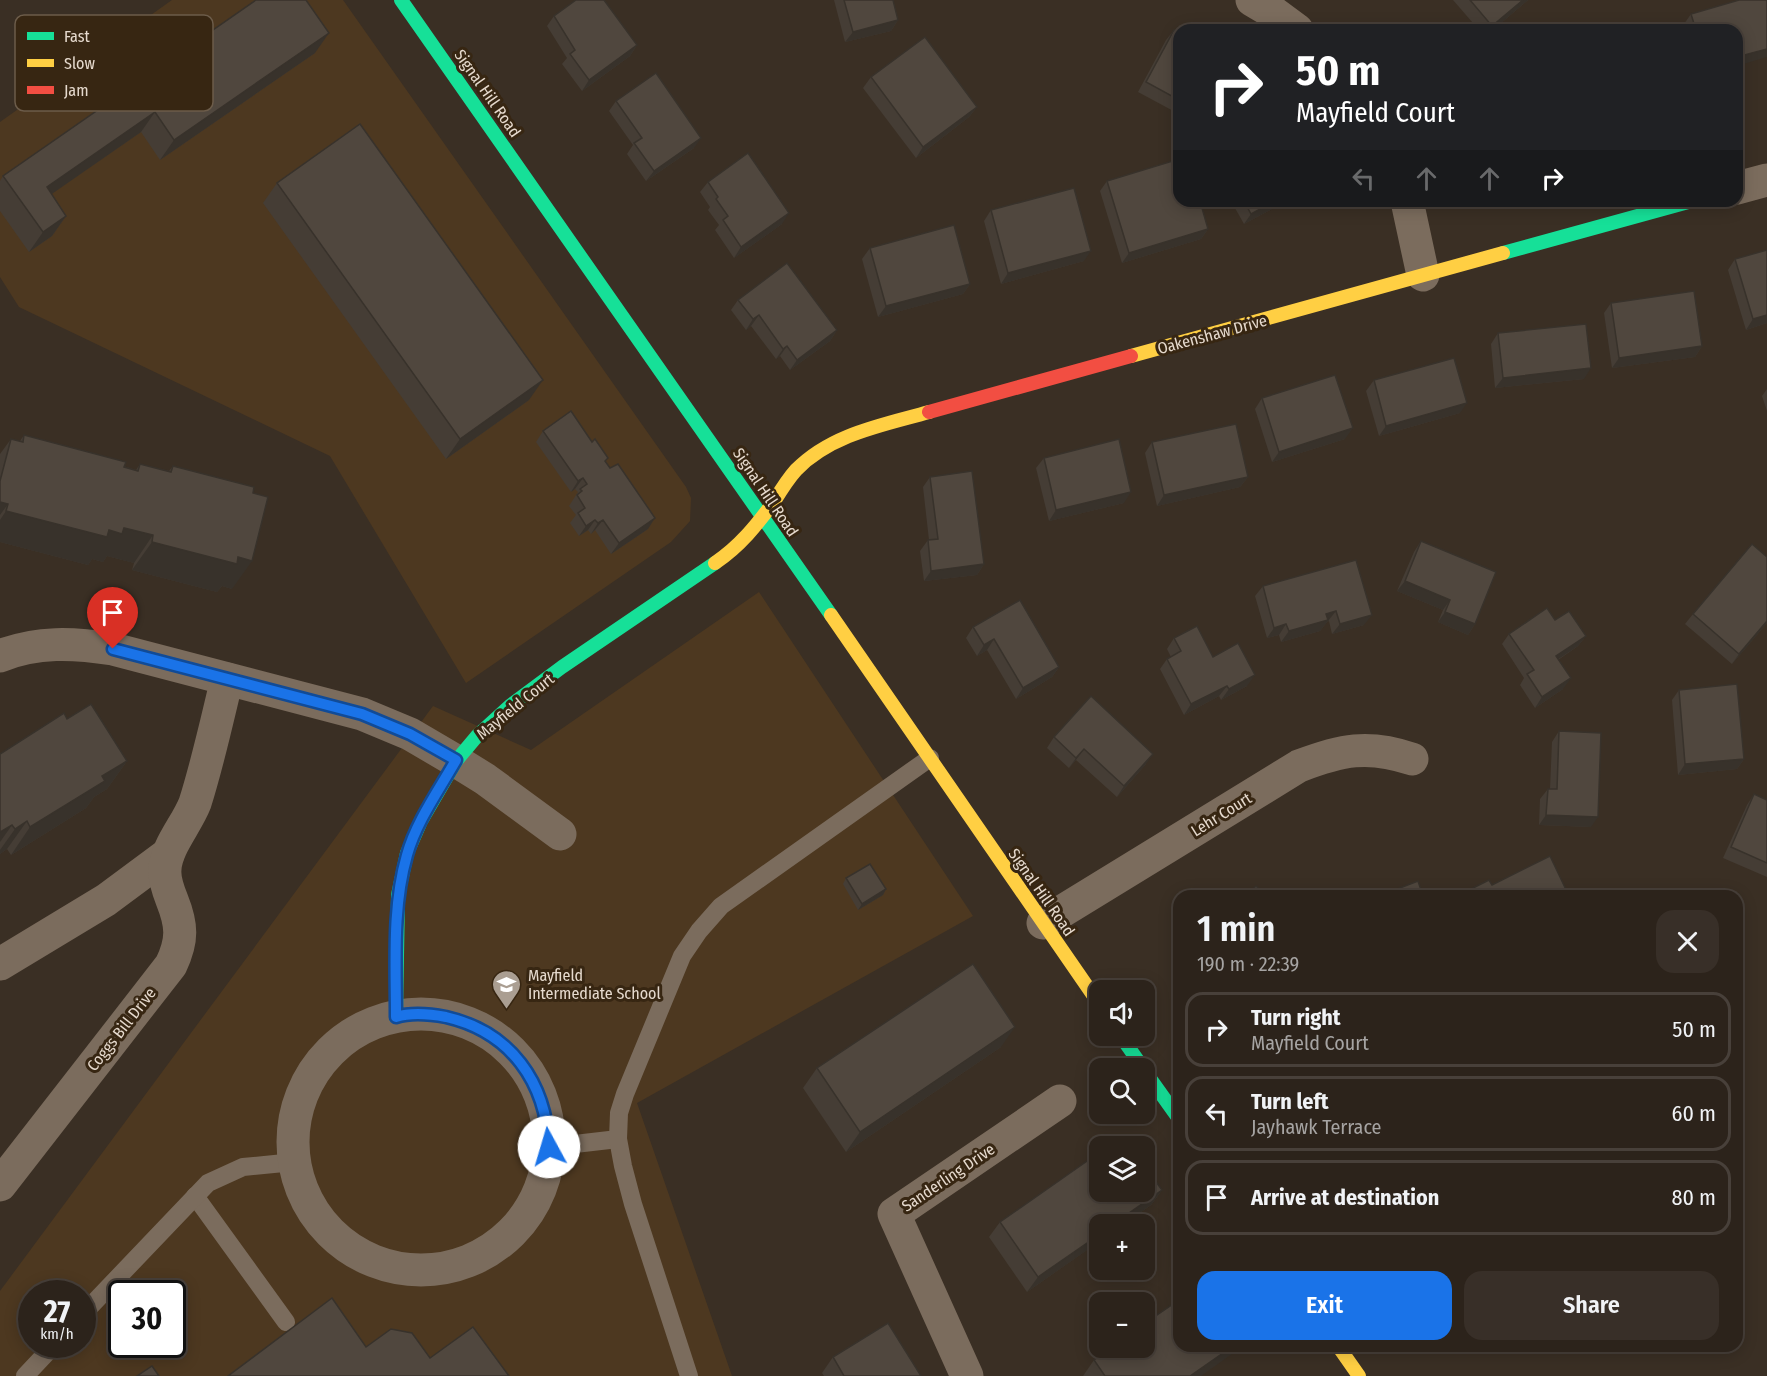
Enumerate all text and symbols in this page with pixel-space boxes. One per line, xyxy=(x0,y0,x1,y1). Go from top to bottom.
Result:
legend xyxy=(15,15,213,111)
text: Fast xyxy=(64,27,91,46)
street label: Signal Hill Road xyxy=(450,46,525,141)
text: 50 m xyxy=(1296,46,1380,96)
icon: right xyxy=(1197,48,1275,126)
text: Slow xyxy=(64,54,95,73)
text: Jam xyxy=(64,81,89,100)
text: Mayfield Court xyxy=(1296,97,1455,129)
icon: left xyxy=(1347,162,1380,195)
icon: ahead xyxy=(1410,162,1443,195)
icon: ahead xyxy=(1473,162,1506,195)
icon: right xyxy=(1536,162,1569,195)
street label: Oakenshaw Drive xyxy=(1155,311,1269,358)
street label: Signal Hill Road xyxy=(729,444,802,540)
pin xyxy=(87,587,138,649)
icon: arrive xyxy=(96,596,129,629)
street label: Mayfield Court xyxy=(473,669,559,743)
street label: Lehr Court xyxy=(1187,788,1256,840)
street label: Signal Hill Road xyxy=(1004,845,1079,940)
text: 1 min xyxy=(1197,907,1275,951)
button: close xyxy=(1656,910,1719,973)
text: 190 m · 22:39 xyxy=(1197,952,1299,976)
place label: Mayfield Intermediate School xyxy=(528,966,661,1003)
school or university icon: Mayfield Intermediate School xyxy=(491,968,523,1010)
map controls xyxy=(1089,980,1155,1358)
button: sound xyxy=(1089,980,1155,1046)
street label: Coggs Bill Drive xyxy=(83,984,160,1075)
text: Turn right xyxy=(1251,1004,1340,1031)
icon: right xyxy=(1200,1013,1233,1046)
text: 50 m xyxy=(1672,1016,1716,1043)
text: Mayfield Court xyxy=(1251,1031,1369,1055)
button: search xyxy=(1089,1058,1155,1124)
text: Turn left xyxy=(1251,1088,1329,1115)
icon: left xyxy=(1200,1097,1233,1130)
text: 60 m xyxy=(1672,1100,1716,1127)
position arrow xyxy=(517,1115,581,1179)
text: Jayhawk Terrace xyxy=(1251,1115,1381,1139)
button: layers xyxy=(1089,1136,1155,1202)
street label: Sanderling Drive xyxy=(898,1139,998,1216)
icon: arrive xyxy=(1200,1181,1233,1214)
text: Arrive at destination xyxy=(1251,1184,1439,1211)
text: 80 m xyxy=(1671,1184,1716,1211)
button: + xyxy=(1089,1214,1155,1280)
button: Exit xyxy=(1197,1271,1452,1340)
button: Share xyxy=(1464,1271,1719,1340)
speed limit sign: 30 xyxy=(108,1280,186,1358)
button: − xyxy=(1089,1292,1155,1358)
text: 27 xyxy=(44,1294,70,1330)
text: km/h xyxy=(40,1325,74,1343)

